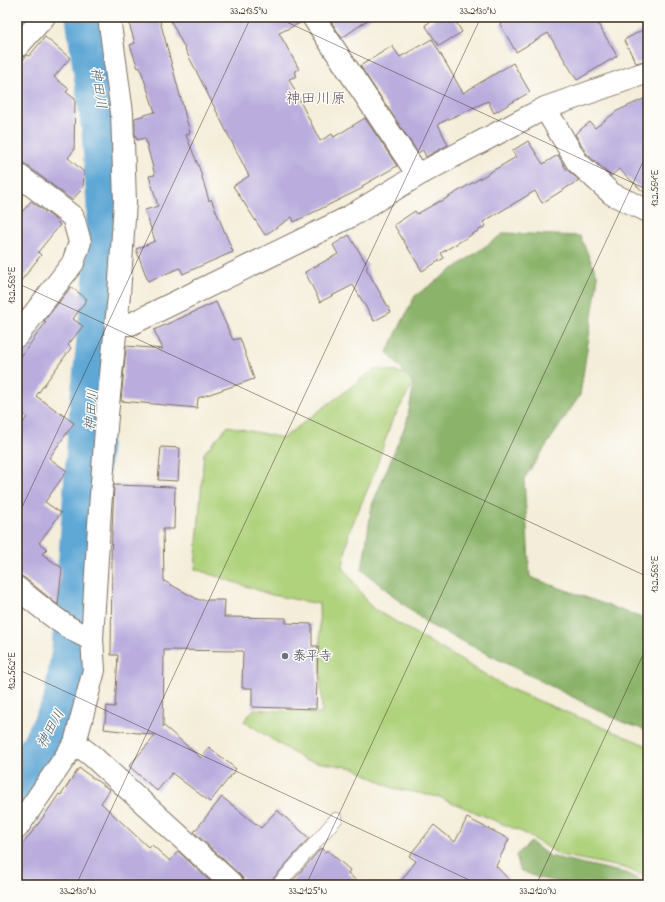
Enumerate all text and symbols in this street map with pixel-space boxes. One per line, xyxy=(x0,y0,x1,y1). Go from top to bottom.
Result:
text: 33.2135°N xyxy=(230,4,268,19)
text: 33.2130°N xyxy=(460,4,496,19)
water label: 神田川 xyxy=(85,66,111,110)
district label: 神田川原 xyxy=(286,88,346,110)
text: 132.564°E xyxy=(648,169,663,207)
text: 132.563°E xyxy=(5,266,20,304)
water label: 神田川 xyxy=(80,388,104,432)
text: 132.563°E xyxy=(648,555,663,593)
place label: 泰平寺 xyxy=(293,647,332,666)
marker: 泰平寺 xyxy=(280,651,290,661)
text: 132.562°E xyxy=(5,652,20,690)
water label: 神田川 xyxy=(32,706,70,752)
text: 33.2130°N xyxy=(60,884,96,899)
text: 33.2125°N xyxy=(289,884,328,899)
text: 33.2120°N xyxy=(519,884,557,899)

